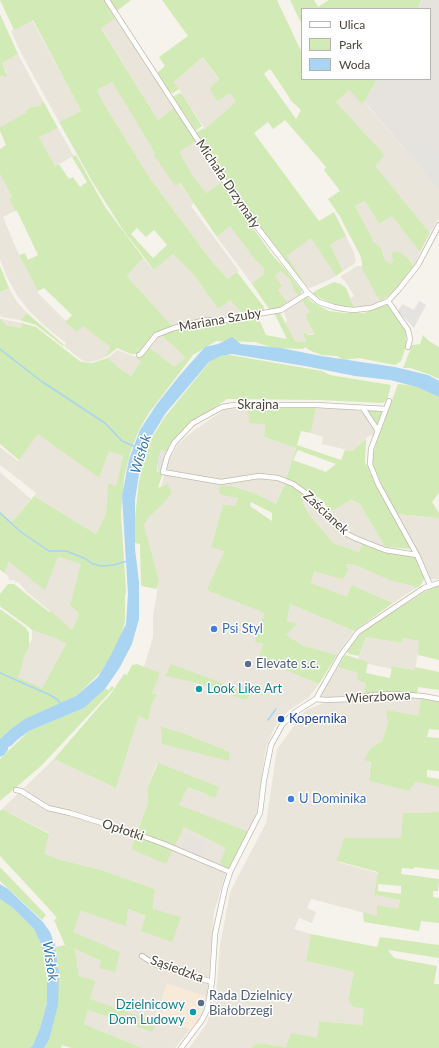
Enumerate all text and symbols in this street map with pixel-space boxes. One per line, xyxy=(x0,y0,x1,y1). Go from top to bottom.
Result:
legend xyxy=(301,8,431,80)
text: Ulica xyxy=(339,17,365,32)
text: Park xyxy=(339,37,362,52)
text: Woda xyxy=(339,57,370,72)
street label: Michała Drzymały xyxy=(193,137,263,231)
street label: Mariana Szuby xyxy=(178,305,262,335)
street label: Skrajna xyxy=(237,397,279,413)
water label: Wisłok xyxy=(127,432,155,476)
street label: Zaścianek xyxy=(300,488,352,538)
place label: Psi Styl xyxy=(222,621,263,637)
marker: Psi Styl xyxy=(209,624,219,634)
place label: Elevate s.c. xyxy=(256,656,319,672)
marker: Elevate s.c. xyxy=(243,659,253,669)
place label: Look Like Art xyxy=(207,681,282,697)
marker: Look Like Art xyxy=(194,684,204,694)
street label: Wierzbowa xyxy=(345,688,411,706)
place label: Kopernika xyxy=(289,711,347,727)
marker: Kopernika xyxy=(276,714,286,724)
place label: U Dominika xyxy=(299,791,366,807)
marker: U Dominika xyxy=(286,794,296,804)
street label: Opłotki xyxy=(100,816,146,844)
water label: Wisłok xyxy=(39,940,61,982)
street label: Sąsiedzka xyxy=(148,952,206,986)
place label: Rada Dzielnicy Białobrzegi xyxy=(209,988,293,1019)
place label: Dzielnicowy Dom Ludowy xyxy=(109,997,185,1028)
marker: Rada Dzielnicy Białobrzegi xyxy=(196,998,206,1008)
marker: Dzielnicowy Dom Ludowy xyxy=(188,1007,198,1017)

